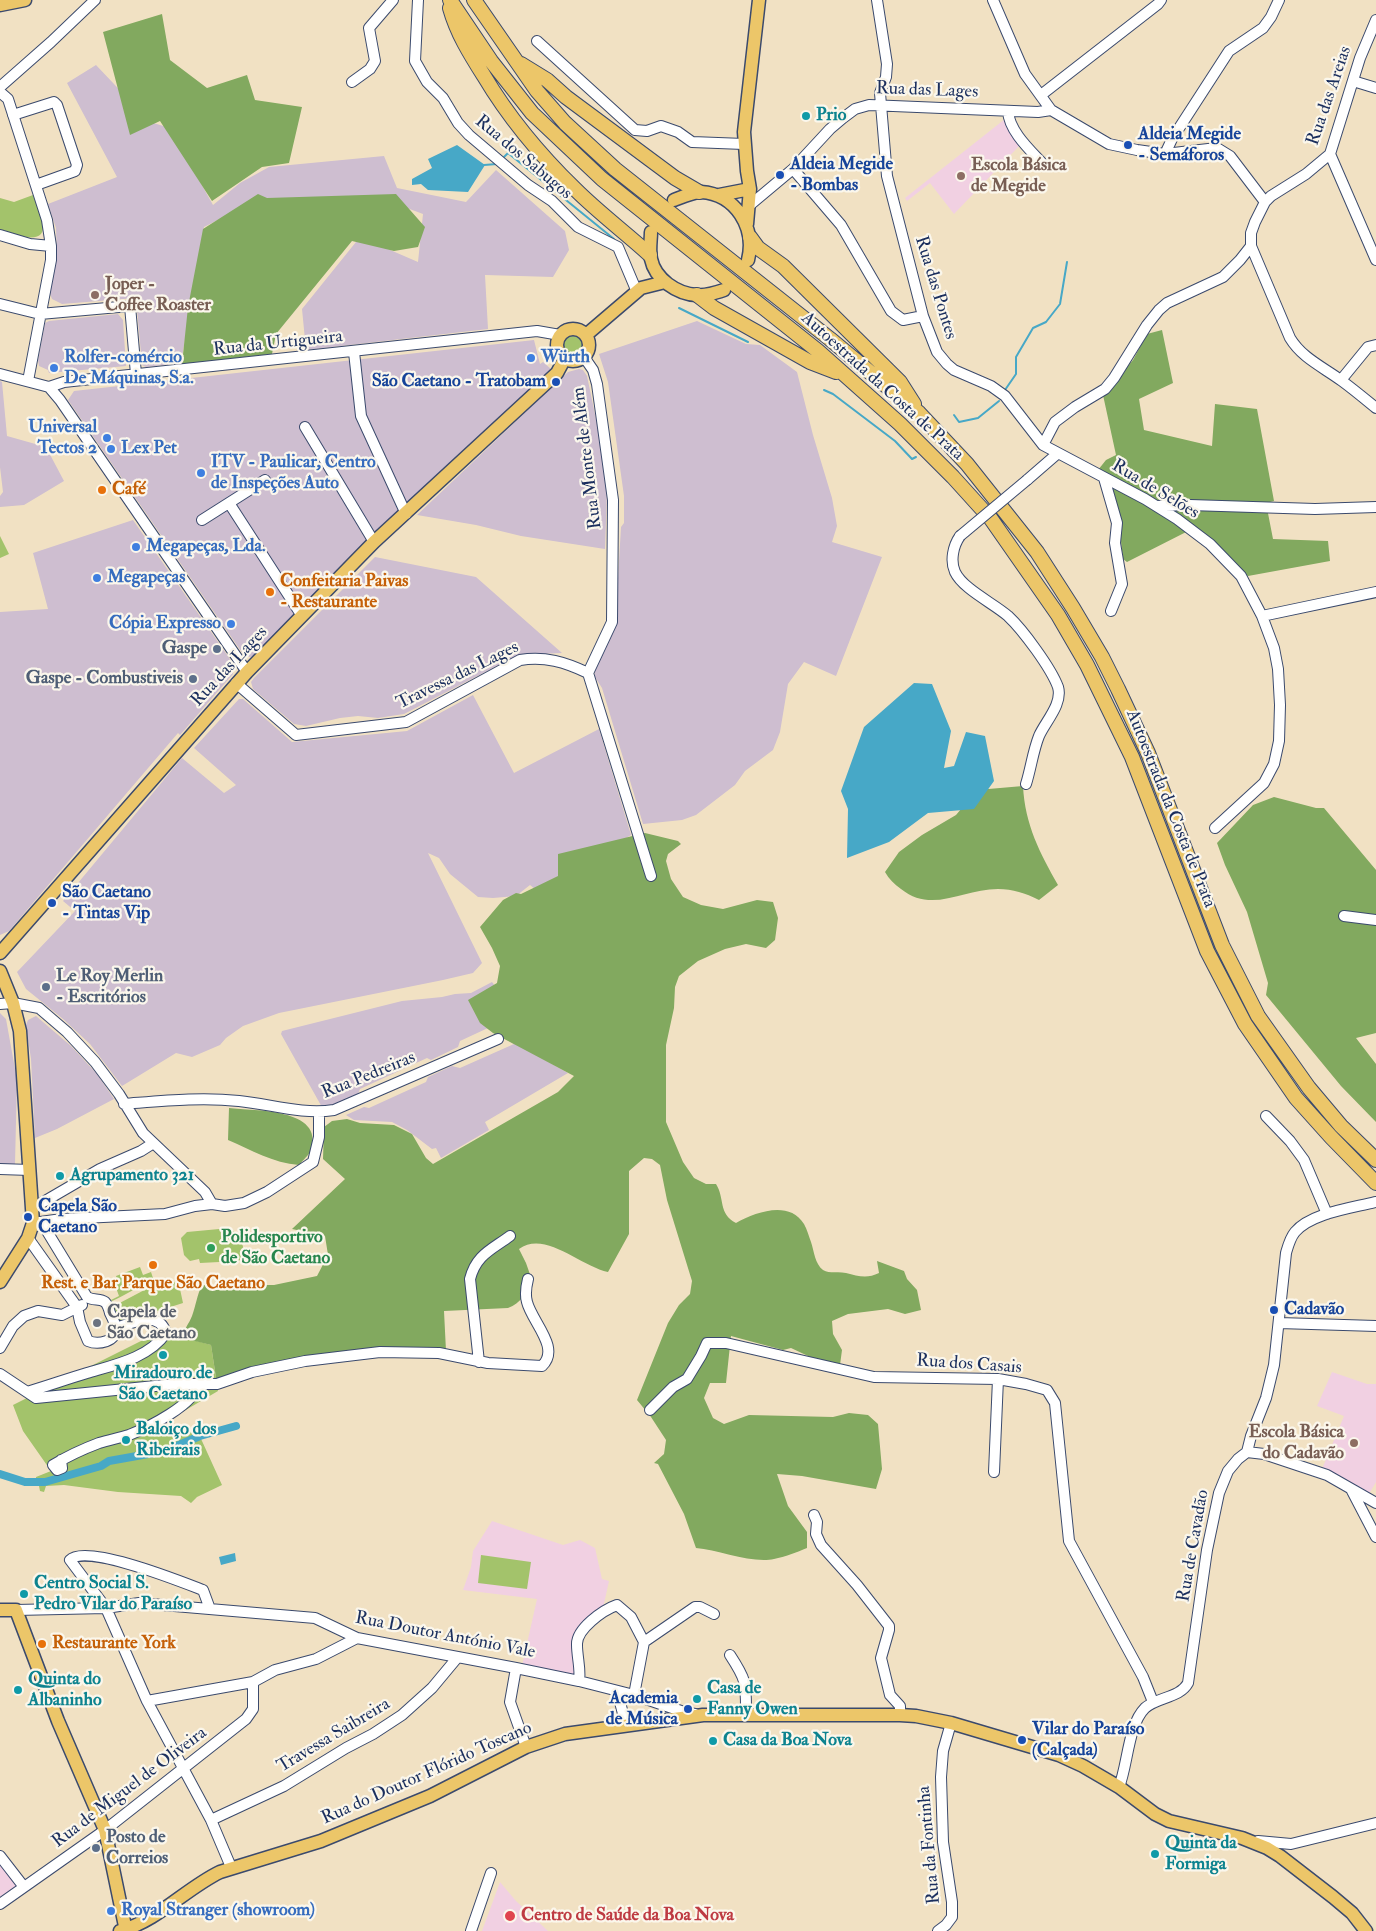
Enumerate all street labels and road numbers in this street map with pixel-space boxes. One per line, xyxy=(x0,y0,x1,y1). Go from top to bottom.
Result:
street label: Rua das Areias xyxy=(1303,44,1357,148)
street label: Rua das Lages xyxy=(875,78,979,104)
street label: Rua dos Sabugos xyxy=(470,111,576,205)
street label: Rua das Pontes xyxy=(909,234,961,342)
street label: Autoestrada da Costa de Prata xyxy=(796,308,968,466)
street label: Rua da Urtigueira xyxy=(212,326,344,362)
street label: Rua Monte de Além xyxy=(569,386,607,530)
street label: Rua de Selões xyxy=(1108,456,1202,524)
street label: Rua das Lages xyxy=(187,622,273,712)
street label: Travessa das Lages xyxy=(393,637,523,715)
street label: Autoestrada da Costa de Prata xyxy=(1120,707,1220,911)
street label: Rua Pedreiras xyxy=(319,1047,419,1105)
street label: Rua dos Casais xyxy=(916,1351,1022,1379)
street label: Rua de Cavadão xyxy=(1174,1488,1214,1604)
street label: Rua Doutor António Vale xyxy=(353,1608,537,1664)
street label: Travessa Saibreira xyxy=(274,1694,394,1778)
street label: Rua do Doutor Flórido Toscano xyxy=(319,1718,535,1830)
street label: Rua de Miguel de Oliveira xyxy=(48,1723,212,1853)
street label: Rua da Fontinha xyxy=(914,1785,946,1905)

